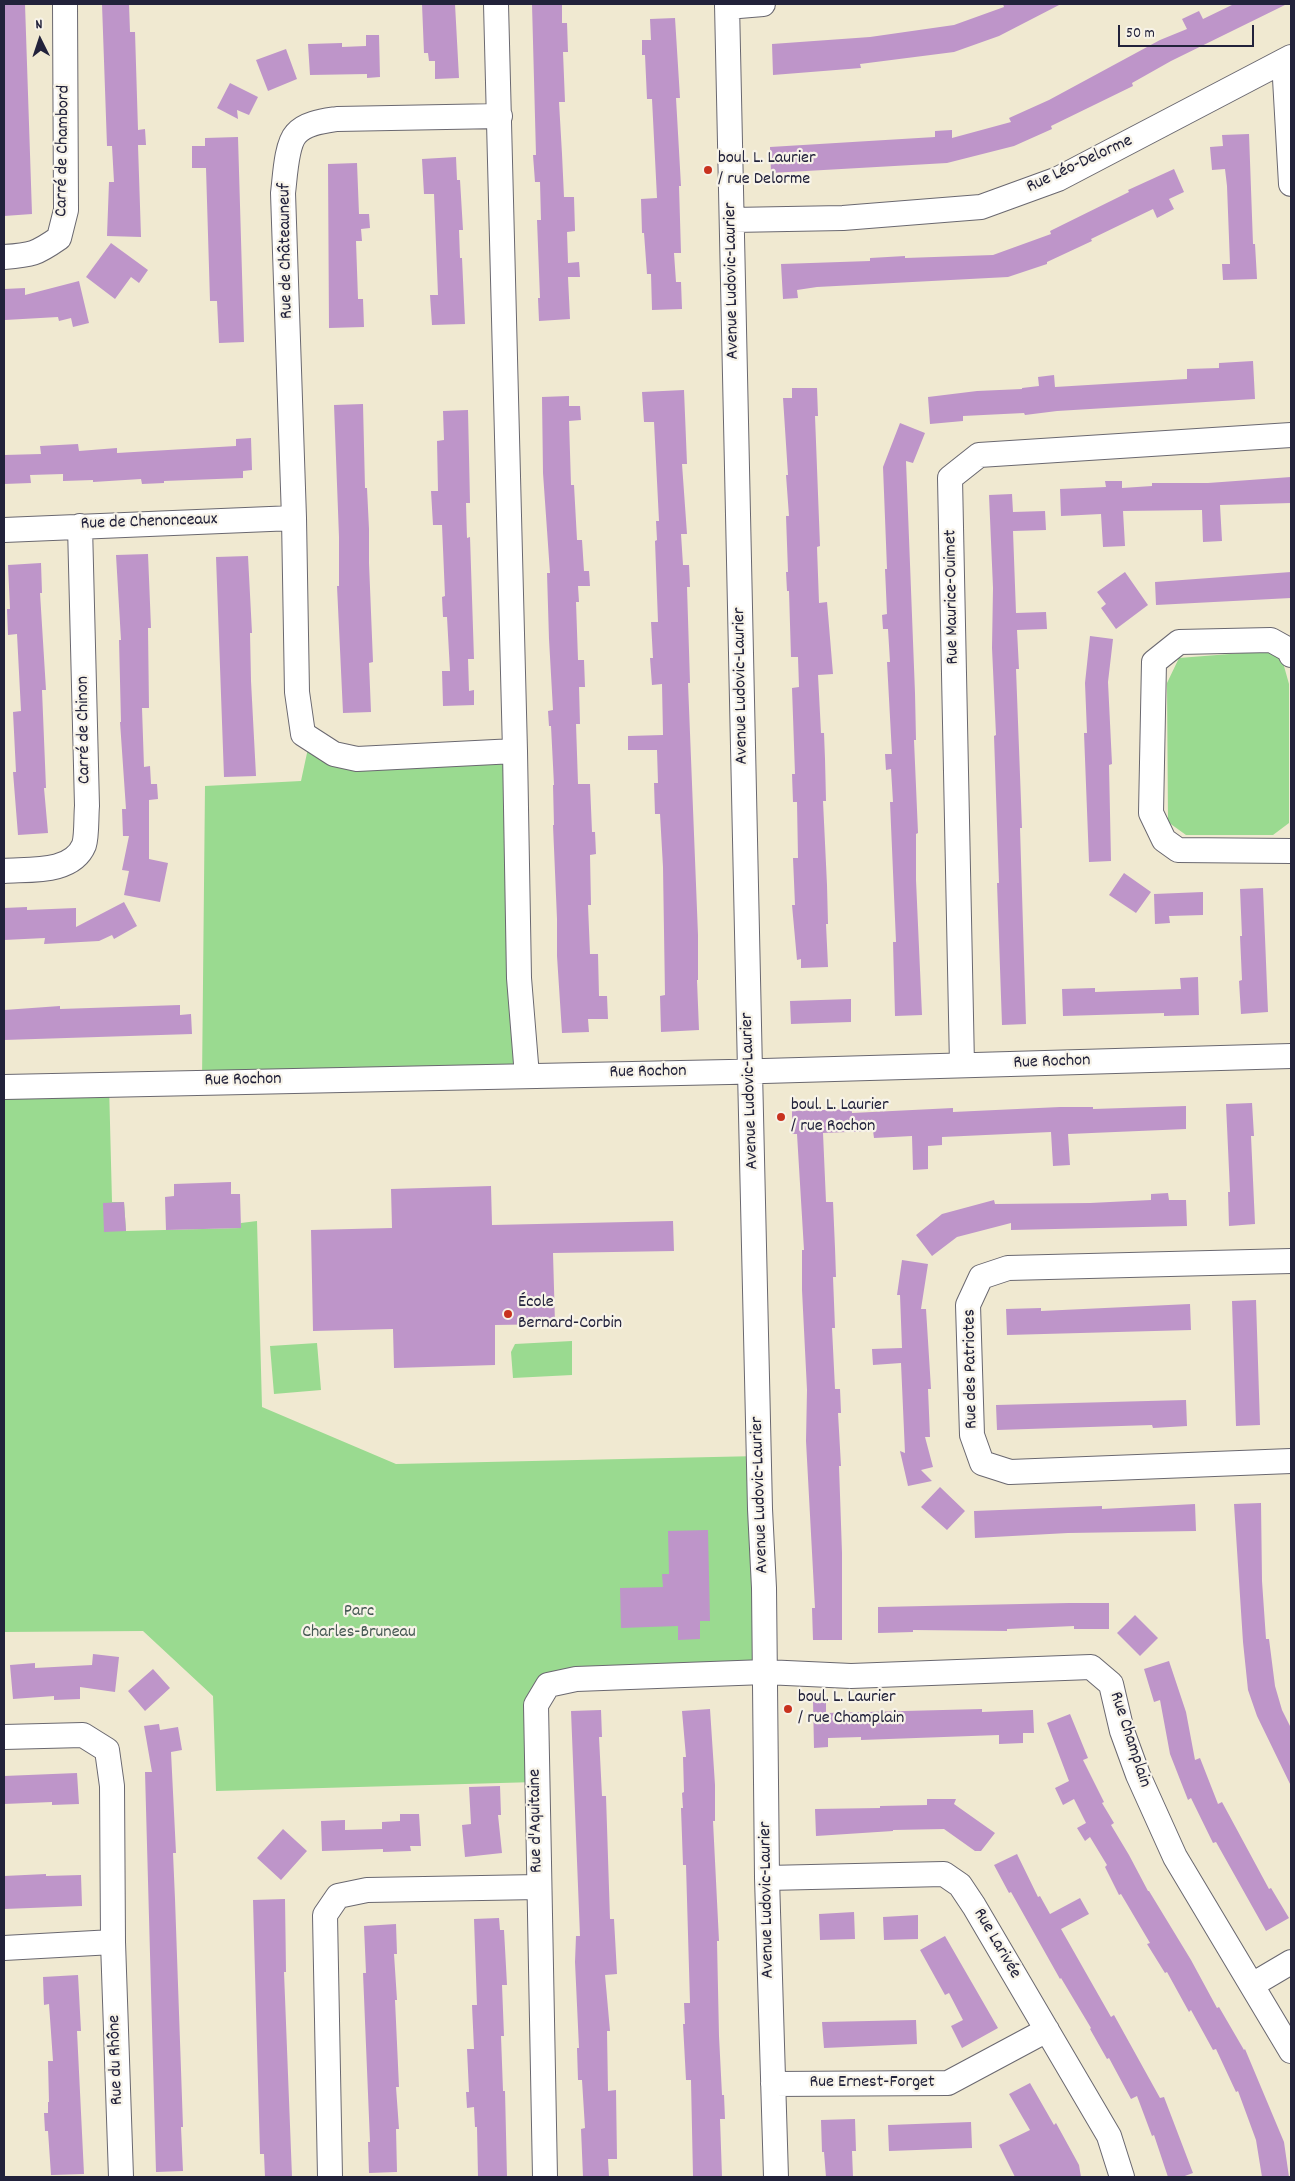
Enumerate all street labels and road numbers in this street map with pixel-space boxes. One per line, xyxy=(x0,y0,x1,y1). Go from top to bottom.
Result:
street label: Carré de Chambord xyxy=(52,85,76,217)
street label: Rue Léo-Delorme xyxy=(1024,131,1136,199)
street label: Rue de Châteauneuf xyxy=(275,183,299,319)
street label: Avenue Ludovic-Laurier xyxy=(721,202,745,360)
street label: Rue de Chenonceaux xyxy=(80,510,218,536)
street label: Rue Maurice-Ouimet xyxy=(941,529,965,665)
street label: Avenue Ludovic-Laurier xyxy=(730,607,754,765)
street label: Carré de Chinon xyxy=(73,676,97,784)
street label: Avenue Ludovic-Laurier xyxy=(737,1012,765,1170)
street label: Rue Rochon xyxy=(1013,1051,1091,1075)
street label: Rue Rochon xyxy=(609,1062,687,1084)
street label: Rue Rochon xyxy=(204,1070,282,1092)
street label: Rue des Patriotes xyxy=(960,1309,984,1429)
street label: Avenue Ludovic-Laurier xyxy=(747,1416,775,1574)
street label: Rue Champlain xyxy=(1103,1690,1155,1790)
street label: Rue d'Aquitaine xyxy=(525,1769,549,1873)
street label: Avenue Ludovic-Laurier xyxy=(756,1821,780,1979)
street label: Rue Larivée xyxy=(967,1905,1025,1983)
street label: Rue du Rhône xyxy=(105,2015,129,2105)
street label: Rue Ernest-Forget xyxy=(809,2073,935,2095)

